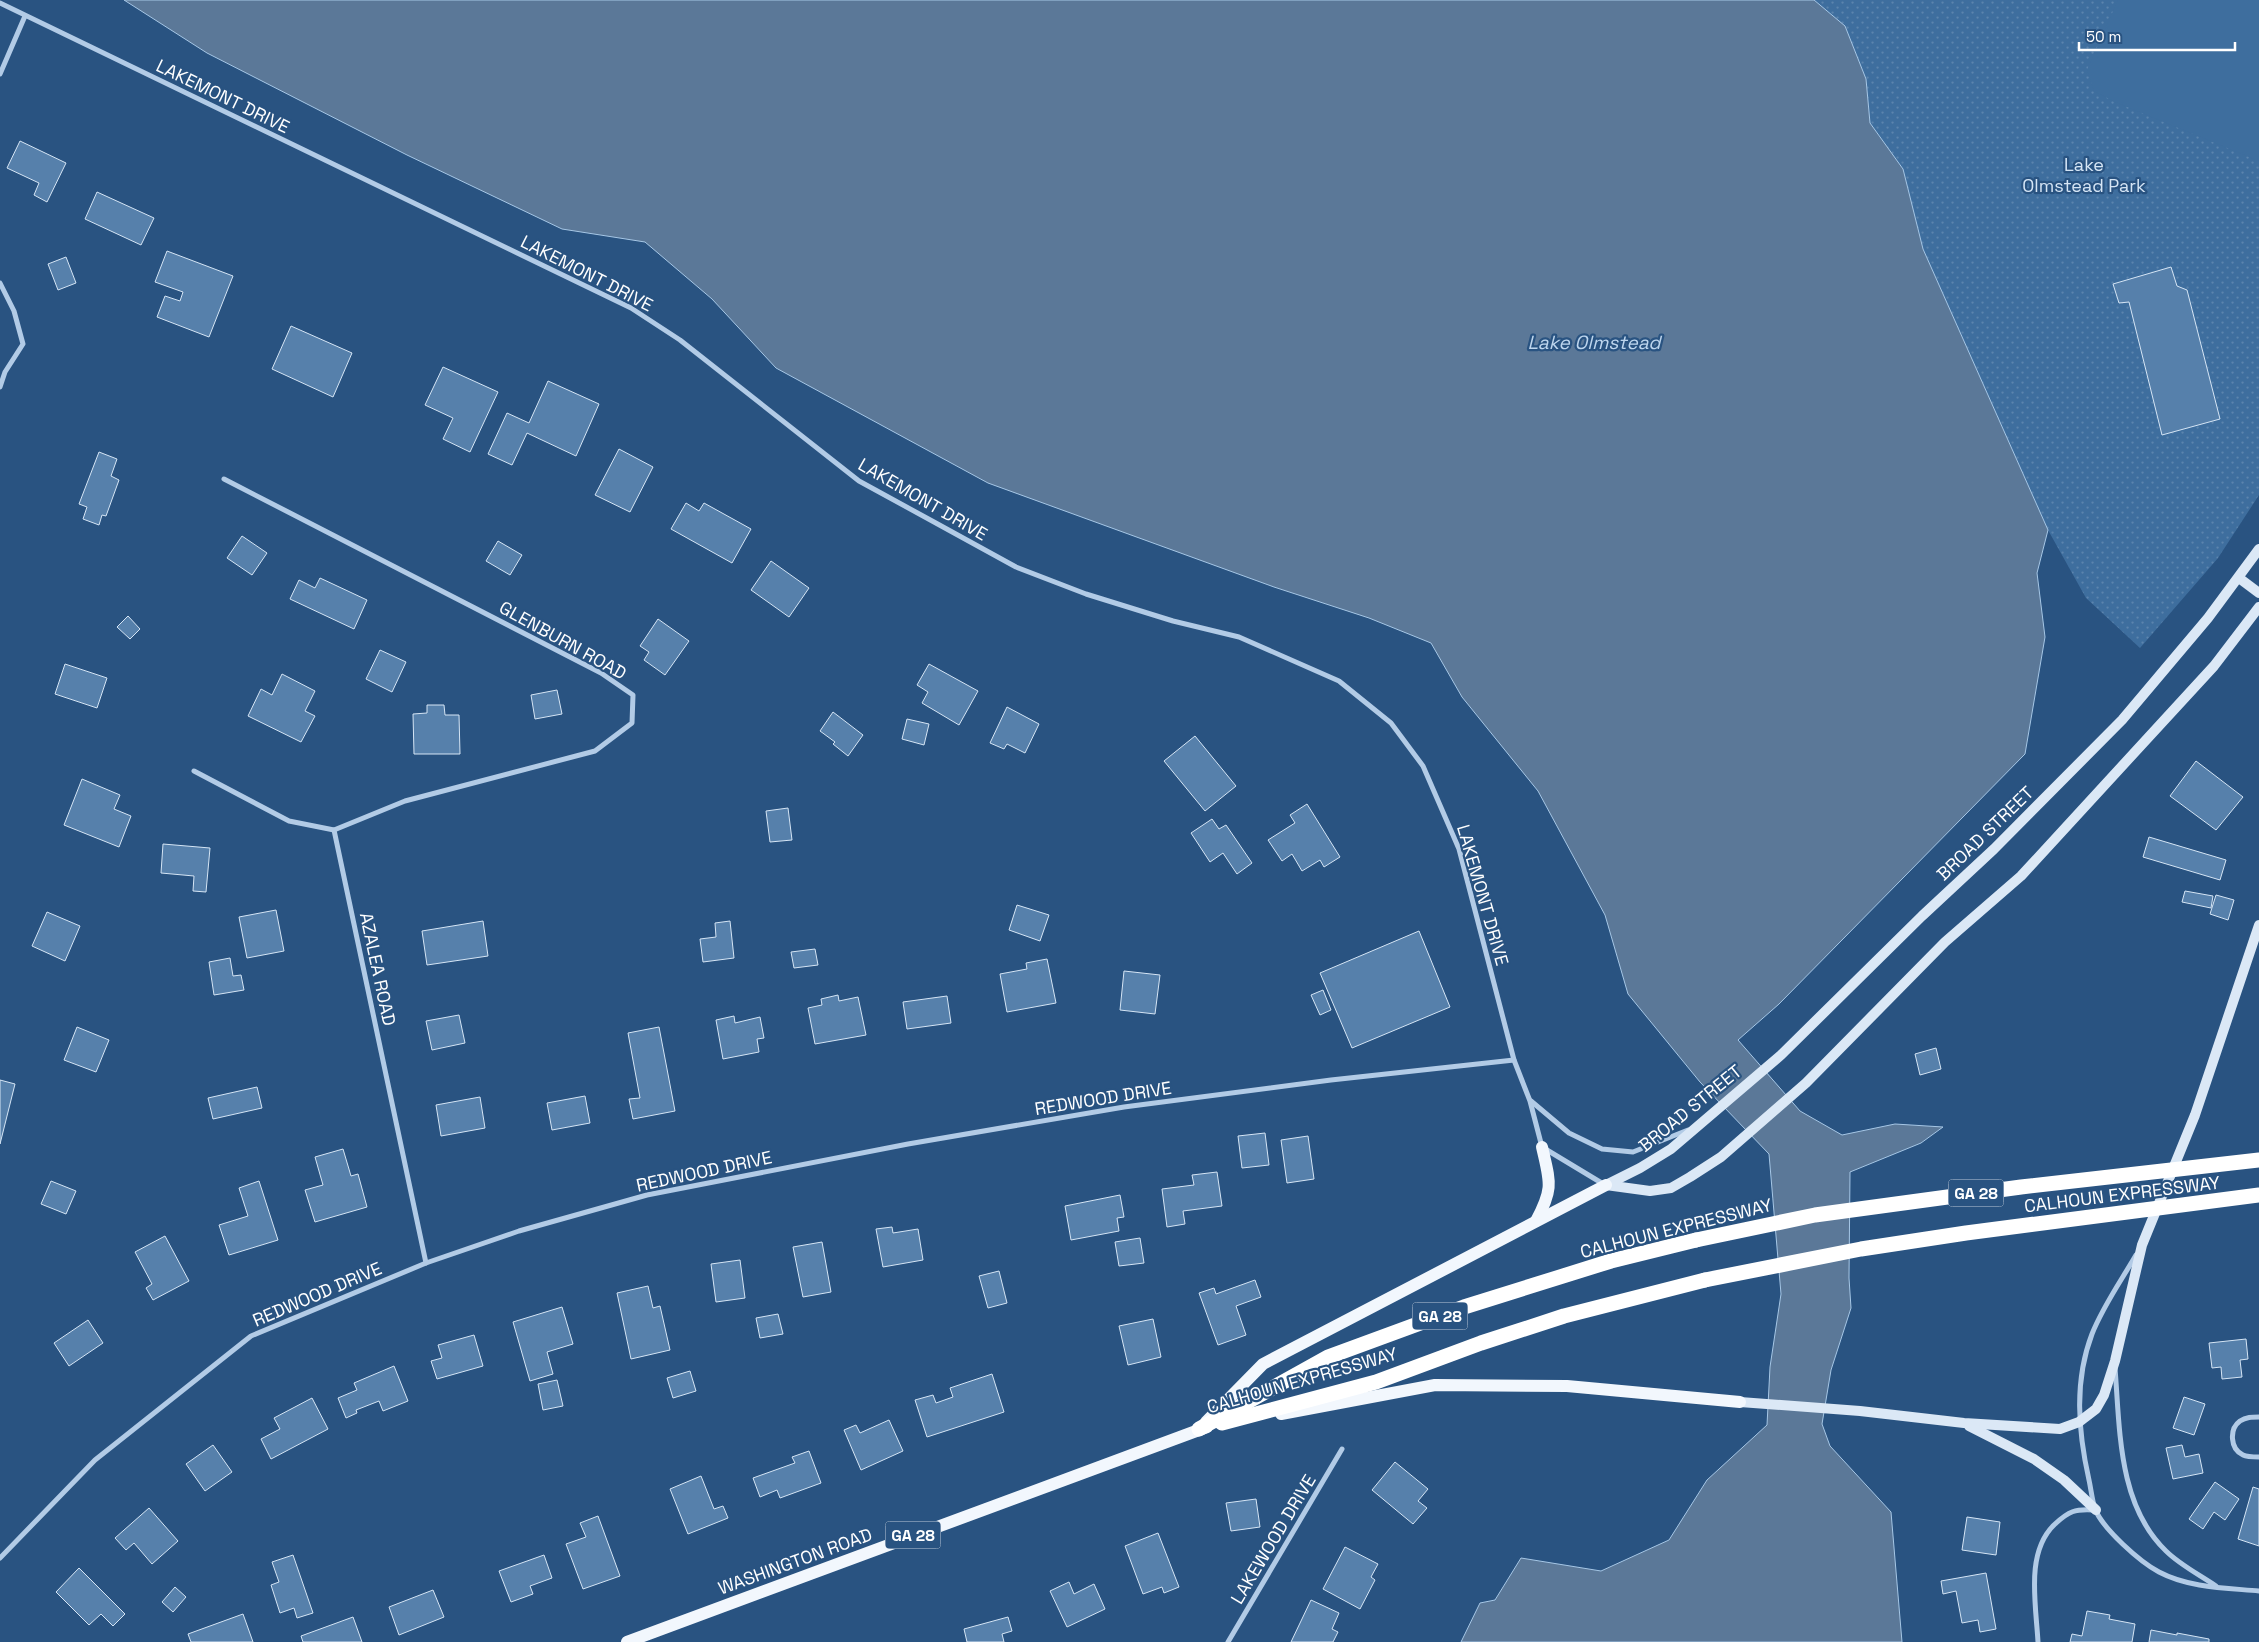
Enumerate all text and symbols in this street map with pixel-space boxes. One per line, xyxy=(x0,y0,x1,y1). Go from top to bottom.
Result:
scale bar xyxy=(2079,20,2235,52)
text: 50 m xyxy=(2086,27,2121,46)
street label: LAKEMONT DRIVE xyxy=(153,54,293,138)
park label: Lake Olmstead Park xyxy=(2022,153,2146,197)
street label: LAKEMONT DRIVE xyxy=(517,230,657,316)
water label: Lake Olmstead xyxy=(1527,330,1662,355)
street label: LAKEMONT DRIVE xyxy=(854,453,992,545)
street label: GLENBURN ROAD xyxy=(495,595,631,685)
street label: BROAD STREET xyxy=(1932,781,2039,885)
street label: LAKEMONT DRIVE xyxy=(1452,822,1514,968)
street label: AZALEA ROAD xyxy=(355,910,401,1028)
street label: BROAD STREET xyxy=(1634,1059,1747,1157)
street label: REDWOOD DRIVE xyxy=(1033,1076,1173,1120)
street label: REDWOOD DRIVE xyxy=(634,1145,774,1197)
street label: CALHOUN EXPRESSWAY xyxy=(2023,1171,2221,1217)
road number: GA 28 xyxy=(1948,1180,2004,1206)
street label: CALHOUN EXPRESSWAY xyxy=(1578,1193,1774,1263)
street label: REDWOOD DRIVE xyxy=(249,1256,385,1332)
road number: GA 28 xyxy=(1412,1302,1468,1330)
street label: CALHOUN EXPRESSWAY xyxy=(1204,1342,1400,1418)
street label: LAKEWOOD DRIVE xyxy=(1225,1470,1321,1608)
street label: WASHINGTON ROAD xyxy=(715,1522,875,1600)
road number: GA 28 xyxy=(886,1522,940,1548)

